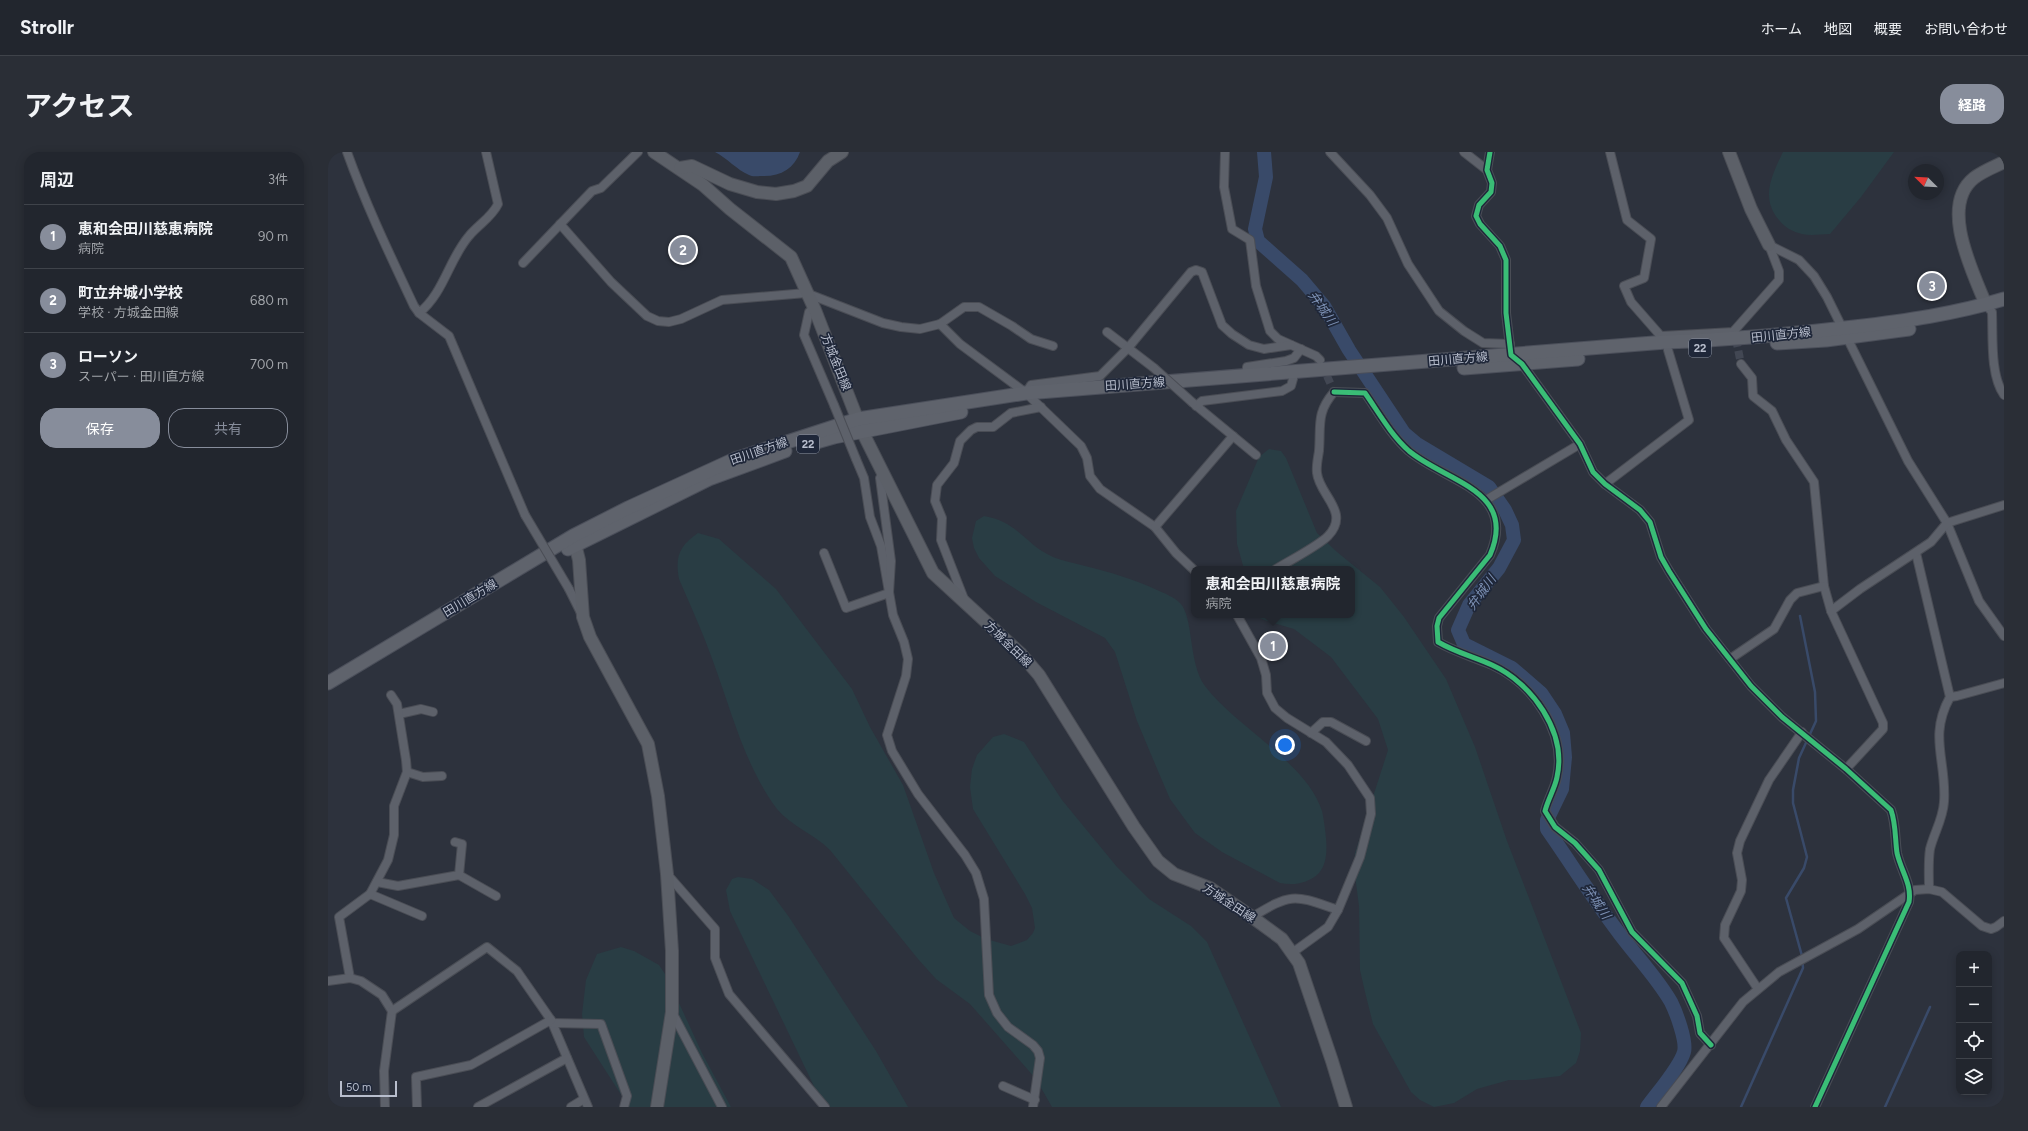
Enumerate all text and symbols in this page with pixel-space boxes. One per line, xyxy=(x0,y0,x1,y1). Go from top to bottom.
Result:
text: Strollr xyxy=(20,16,74,39)
text: ホーム xyxy=(1760,21,1802,38)
text: 地図 xyxy=(1824,21,1852,38)
text: 概要 xyxy=(1874,21,1902,38)
text: お問い合わせ xyxy=(1924,21,2008,38)
button: 経路 xyxy=(1940,84,2004,124)
text: アクセス xyxy=(24,89,135,123)
north arrow xyxy=(1908,164,1944,200)
text: 周辺 xyxy=(40,170,74,190)
text: 3件 xyxy=(268,172,288,187)
text: 恵和会田川慈恵病院 xyxy=(78,220,213,238)
text: 1 xyxy=(50,229,56,244)
text: 90 m xyxy=(258,229,288,244)
pin: 2 xyxy=(670,235,696,265)
text: 病院 xyxy=(78,241,104,256)
pin: 3 xyxy=(1919,271,1945,301)
text: 町立弁城小学校 xyxy=(78,284,183,302)
water label: 弁城川 xyxy=(1305,288,1341,330)
text: 2 xyxy=(49,293,57,308)
text: 680 m xyxy=(250,293,288,308)
text: 学校 · 方城金田線 xyxy=(78,305,179,320)
street label: 田川直方線 xyxy=(1750,325,1812,345)
street label: 方城金田線 xyxy=(818,332,854,392)
road number: 22 xyxy=(1689,339,1711,357)
text: ローソン xyxy=(78,348,138,366)
street label: 田川直方線 xyxy=(1427,349,1489,369)
text: 3 xyxy=(49,357,57,372)
text: 700 m xyxy=(250,357,288,372)
text: スーパー · 田川直方線 xyxy=(78,369,205,384)
street label: 田川直方線 xyxy=(1105,375,1165,393)
button: 保存 xyxy=(40,408,160,448)
button: 共有 xyxy=(168,408,288,448)
street label: 田川直方線 xyxy=(728,435,790,467)
road number: 22 xyxy=(797,435,819,453)
popup xyxy=(1191,566,1355,618)
water label: 弁城川 xyxy=(1464,570,1500,612)
text: 恵和会田川慈恵病院 xyxy=(1205,575,1341,593)
street label: 田川直方線 xyxy=(441,577,499,619)
text: 病院 xyxy=(1205,596,1232,611)
street label: 方城金田線 xyxy=(982,618,1034,670)
pin: 1 xyxy=(1260,631,1286,661)
your location xyxy=(1275,735,1295,755)
street label: 方城金田線 xyxy=(1200,881,1258,925)
water label: 弁城川 xyxy=(1579,881,1615,923)
map controls xyxy=(1956,951,1992,1095)
button: + xyxy=(1956,951,1992,987)
button: − xyxy=(1956,987,1992,1023)
button: locate xyxy=(1956,1023,1992,1059)
button: layers xyxy=(1956,1059,1992,1095)
scale bar xyxy=(340,1079,397,1098)
text: 50 m xyxy=(346,1081,371,1094)

